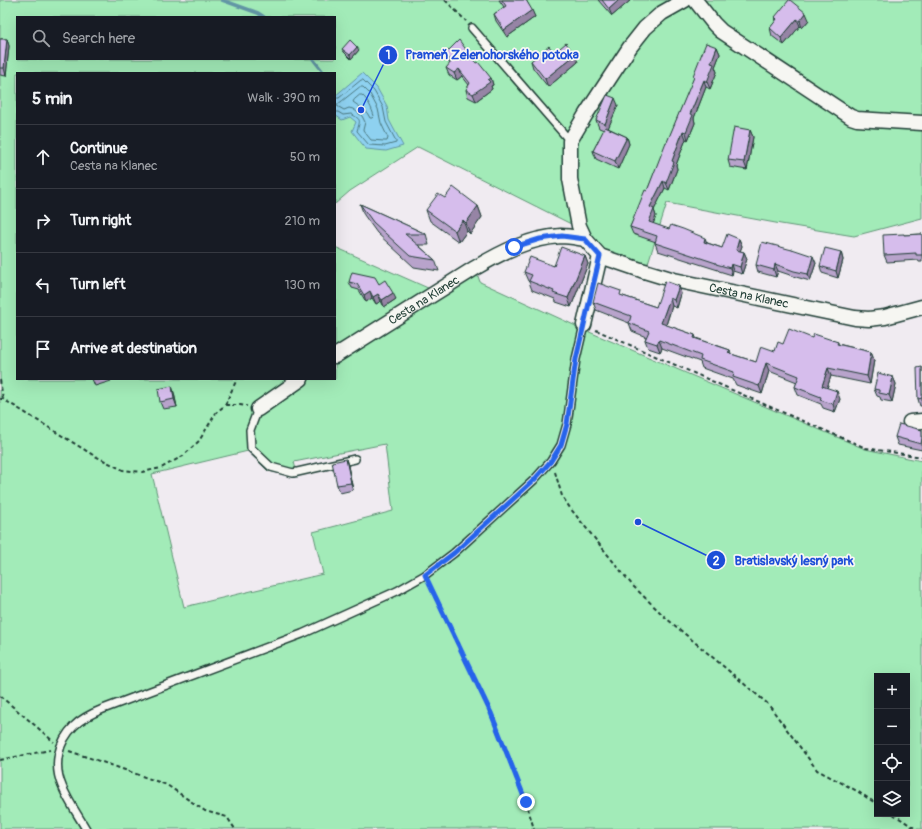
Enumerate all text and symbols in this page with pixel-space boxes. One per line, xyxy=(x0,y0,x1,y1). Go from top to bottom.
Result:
search box xyxy=(16,16,336,60)
icon: search xyxy=(30,27,52,49)
text: Search here xyxy=(62,29,135,48)
callout: Prameň Zelenohorského potoka xyxy=(378,42,587,67)
text: Prameň Zelenohorského potoka xyxy=(405,47,579,63)
text: 1 xyxy=(386,48,390,63)
text: 5 min xyxy=(32,88,72,109)
text: Walk · 390 m xyxy=(247,90,320,106)
text: Continue xyxy=(70,139,128,158)
icon: ahead xyxy=(32,146,54,168)
text: 50 m xyxy=(290,149,320,165)
text: Cesta na Klanec xyxy=(70,158,158,174)
icon: right xyxy=(32,210,54,232)
text: Turn right xyxy=(70,211,131,230)
text: 210 m xyxy=(284,213,320,229)
route start xyxy=(505,238,523,256)
street label: Cesta na Klanec xyxy=(386,272,462,328)
icon: left xyxy=(32,274,54,296)
text: Turn left xyxy=(70,275,126,294)
text: 130 m xyxy=(284,277,320,293)
street label: Cesta na Klanec xyxy=(708,280,790,311)
icon: arrive xyxy=(32,338,54,360)
text: Arrive at destination xyxy=(70,339,197,358)
callout: Bratislavský lesný park xyxy=(706,548,861,573)
text: Bratislavský lesný park xyxy=(735,553,854,569)
text: 2 xyxy=(713,554,720,569)
map controls xyxy=(874,673,910,817)
button: + xyxy=(874,673,910,709)
button: − xyxy=(874,709,910,745)
button: locate xyxy=(874,745,910,781)
button: layers xyxy=(874,781,910,817)
route end xyxy=(517,793,535,811)

